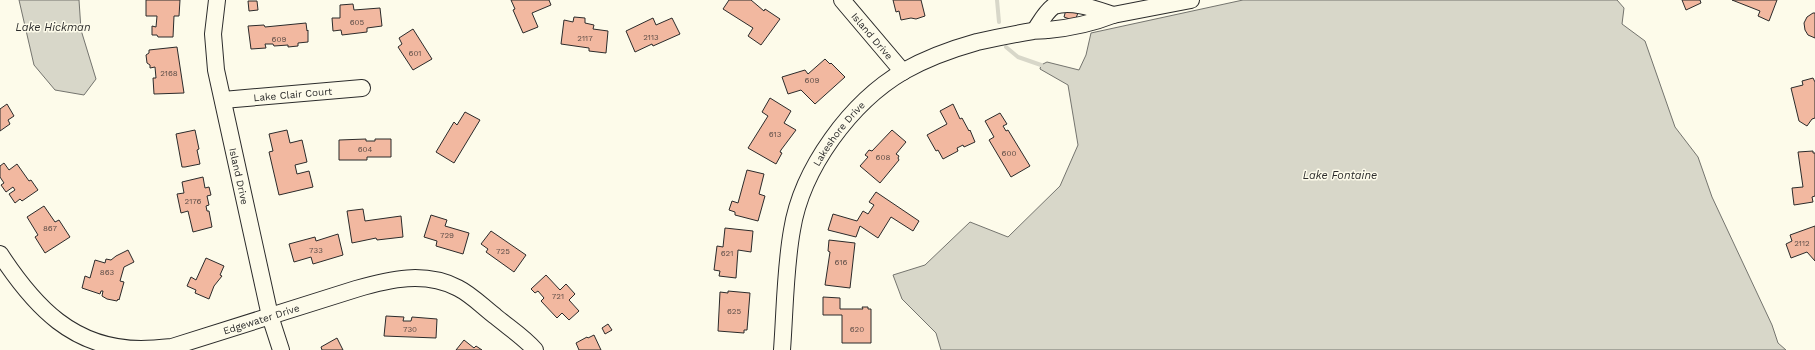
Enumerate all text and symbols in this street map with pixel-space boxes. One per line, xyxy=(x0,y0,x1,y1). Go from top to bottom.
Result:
street label: Island Drive xyxy=(849,11,895,62)
house number: 605 xyxy=(350,18,365,27)
water label: Lake Hickman xyxy=(16,21,91,34)
house number: 2113 xyxy=(643,33,659,42)
house number: 2117 xyxy=(577,34,593,43)
house number: 609 xyxy=(272,35,286,44)
house number: 601 xyxy=(409,49,421,58)
house number: 2168 xyxy=(160,69,178,78)
house number: 609 xyxy=(805,76,819,85)
street label: Lake Clair Court xyxy=(253,86,333,103)
street label: Lakeshore Drive xyxy=(811,99,867,168)
house number: 613 xyxy=(769,130,782,139)
house number: 604 xyxy=(358,145,372,154)
street label: Island Drive xyxy=(227,147,250,206)
house number: 600 xyxy=(1002,149,1016,158)
house number: 608 xyxy=(876,153,890,162)
water label: Lake Fontaine xyxy=(1303,169,1377,182)
house number: 2176 xyxy=(185,197,202,206)
house number: 867 xyxy=(43,224,58,233)
house number: 729 xyxy=(440,231,454,240)
house number: 2112 xyxy=(1794,239,1810,248)
house number: 733 xyxy=(309,246,323,255)
house number: 725 xyxy=(496,247,510,256)
house number: 621 xyxy=(721,249,733,258)
house number: 616 xyxy=(835,258,848,267)
house number: 863 xyxy=(100,268,115,277)
house number: 721 xyxy=(552,292,564,301)
street label: Edgewater Drive xyxy=(222,302,301,337)
house number: 625 xyxy=(727,307,741,316)
house number: 730 xyxy=(403,325,417,334)
house number: 620 xyxy=(850,325,864,334)

